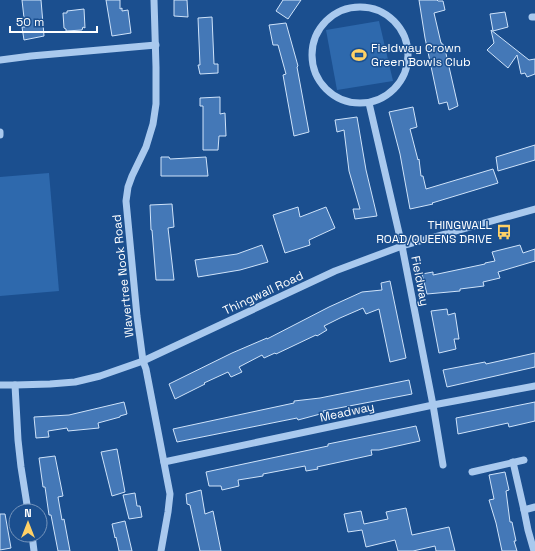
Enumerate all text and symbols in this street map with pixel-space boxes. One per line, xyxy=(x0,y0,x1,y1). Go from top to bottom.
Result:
scale bar xyxy=(10,8,97,34)
text: 50 m xyxy=(16,14,44,30)
place label: Fieldway Crown Green Bowls Club xyxy=(371,40,471,70)
sports icon: Fieldway Crown Green Bowls Club xyxy=(350,46,368,64)
street label: Wavertree Nook Road xyxy=(109,214,137,338)
place label: THINGWALL ROAD/QUEENS DRIVE xyxy=(376,217,492,247)
bus stop icon: THINGWALL ROAD/QUEENS DRIVE xyxy=(495,223,513,241)
street label: Fieldway xyxy=(407,255,433,307)
street label: Thingwall Road xyxy=(220,267,306,319)
street label: Meadway xyxy=(318,398,376,426)
north arrow xyxy=(8,503,48,543)
text: N xyxy=(24,506,32,520)

